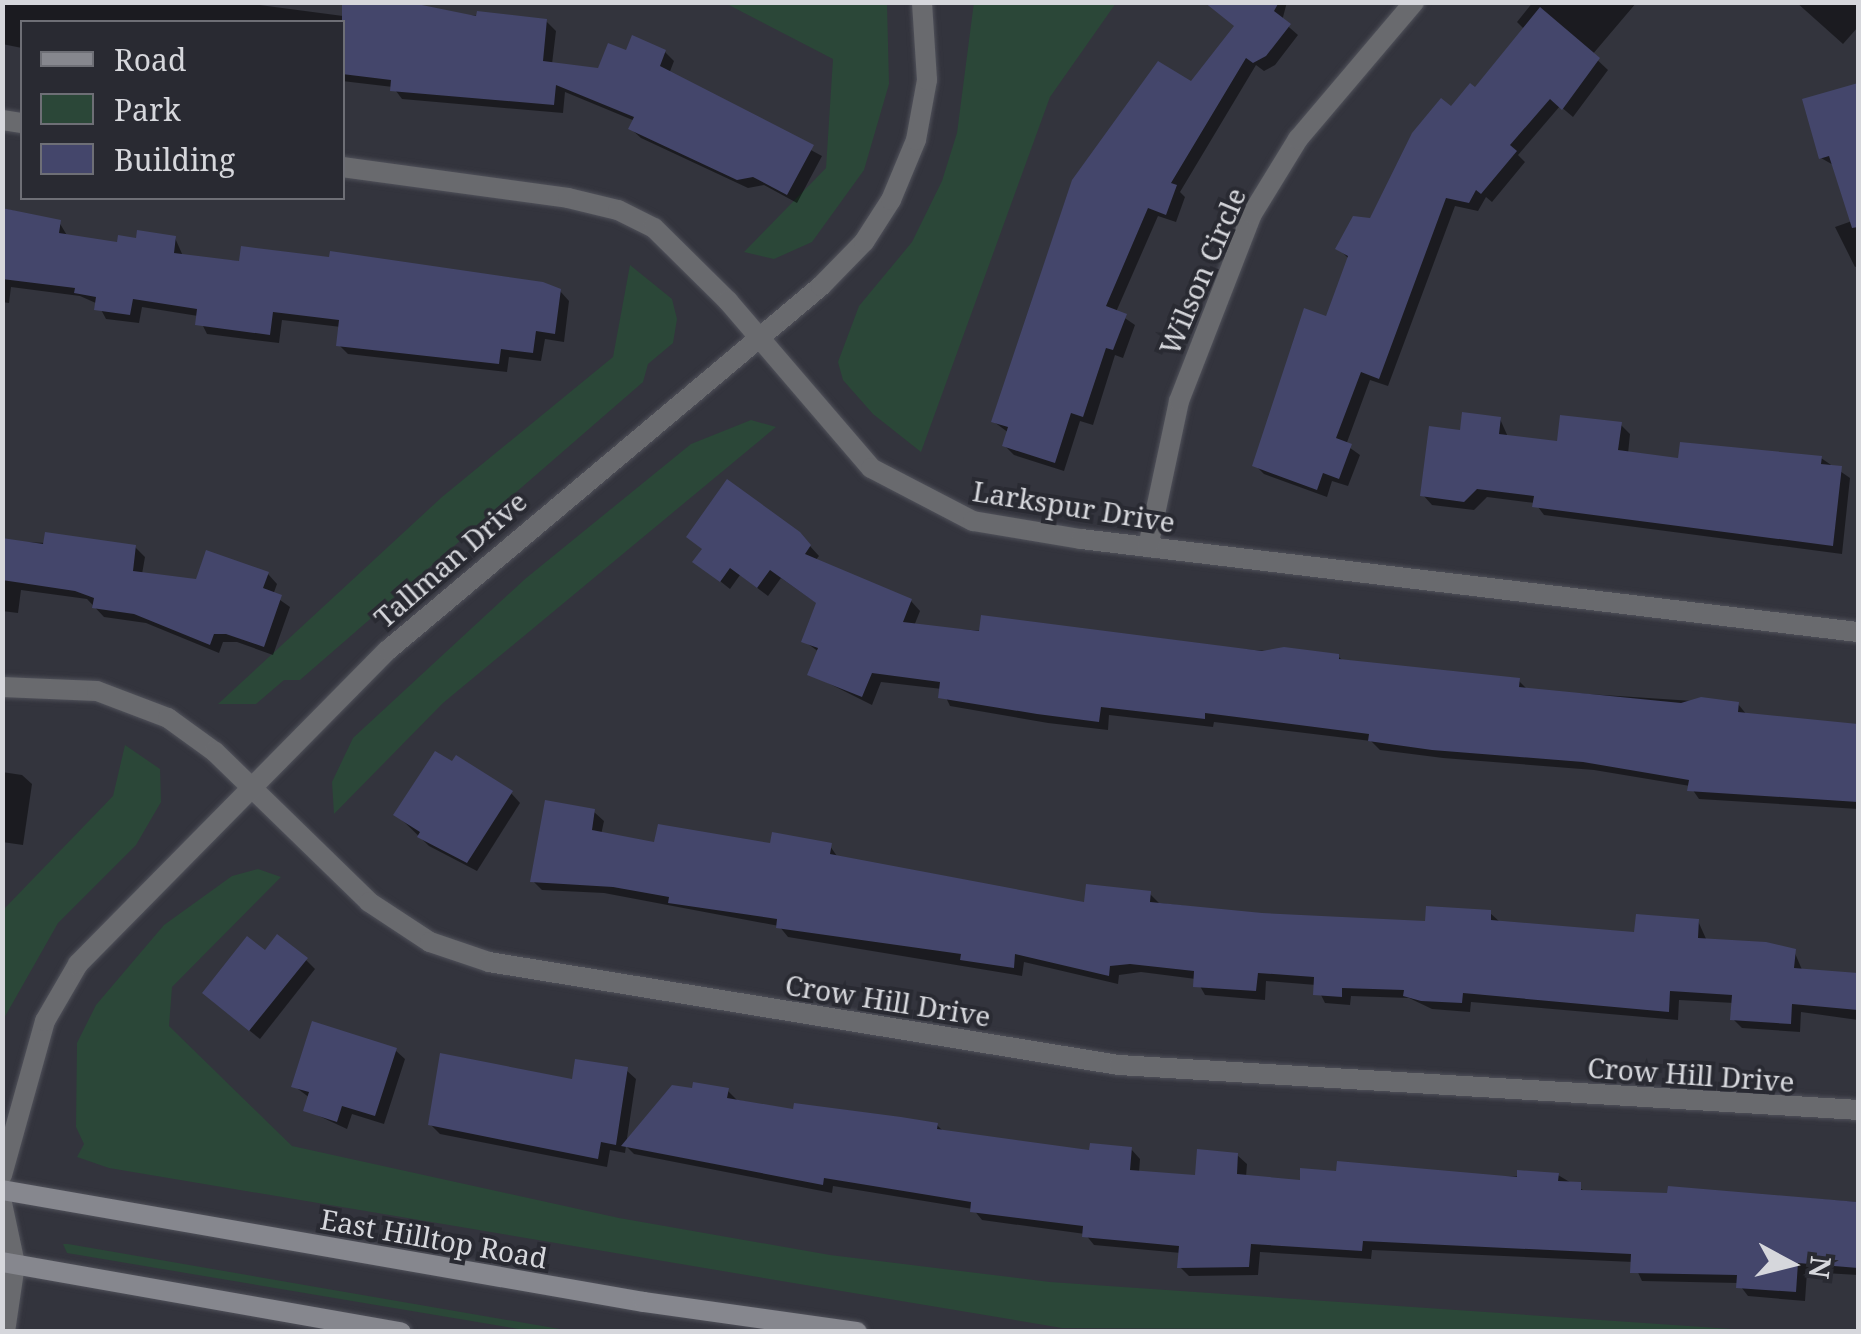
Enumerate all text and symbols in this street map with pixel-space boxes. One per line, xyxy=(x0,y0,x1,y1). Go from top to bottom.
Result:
legend xyxy=(20,20,345,200)
text: Road xyxy=(114,39,186,80)
text: Park xyxy=(114,89,181,130)
text: Building xyxy=(114,139,235,180)
street label: Wilson Circle xyxy=(1152,183,1252,359)
street label: Larkspur Drive xyxy=(970,473,1178,539)
street label: Tallman Drive xyxy=(367,484,533,634)
street label: Crow Hill Drive xyxy=(783,967,993,1033)
street label: Crow Hill Drive xyxy=(1586,1050,1796,1098)
street label: East Hilltop Road xyxy=(318,1202,550,1274)
north arrow xyxy=(1741,1214,1841,1314)
text: N xyxy=(1801,1254,1841,1281)

